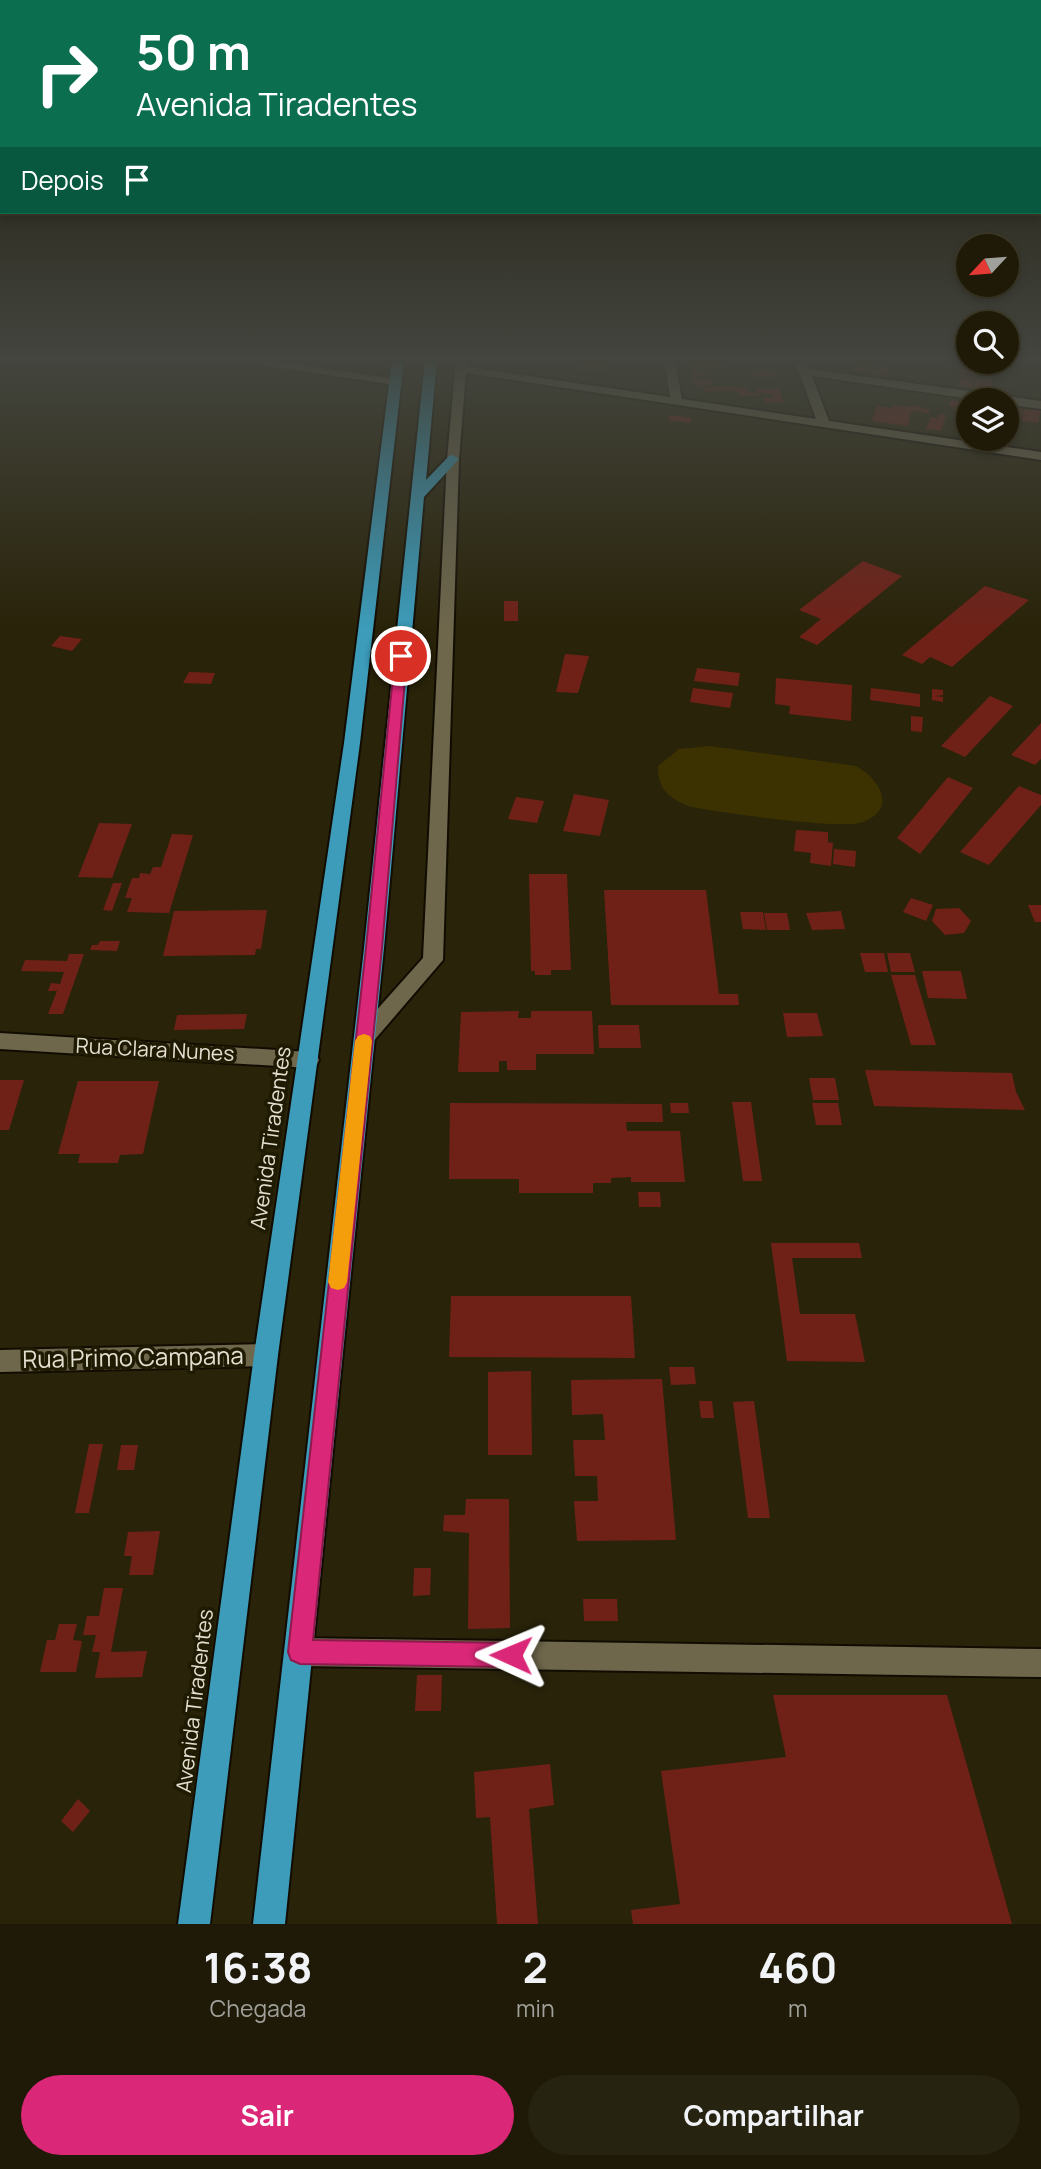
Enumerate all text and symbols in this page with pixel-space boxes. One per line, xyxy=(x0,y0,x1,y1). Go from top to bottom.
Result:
text: 50 m xyxy=(136,18,251,85)
icon: right xyxy=(21,28,112,119)
text: Avenida Tiradentes xyxy=(136,82,418,126)
icon: arrive xyxy=(118,161,156,199)
text: Depois xyxy=(21,162,104,198)
north arrow xyxy=(956,234,1018,298)
map controls xyxy=(956,234,1019,451)
button: search xyxy=(956,311,1019,374)
button: layers xyxy=(956,388,1019,451)
pin xyxy=(371,626,431,686)
icon: arrive xyxy=(382,637,420,675)
street label: Rua Clara Nunes xyxy=(75,1031,235,1067)
street label: Avenida Tiradentes xyxy=(243,1044,297,1231)
street label: Rua Primo Campana xyxy=(22,1338,244,1375)
street label: Avenida Tiradentes xyxy=(169,1607,219,1794)
position arrow xyxy=(474,1618,548,1692)
text: 16:38 xyxy=(204,1938,313,1996)
text: 2 xyxy=(523,1938,548,1996)
text: 460 xyxy=(758,1938,837,1996)
text: Chegada xyxy=(210,1992,306,2024)
text: min xyxy=(516,1992,555,2024)
text: m xyxy=(788,1992,808,2024)
button: Sair xyxy=(21,2075,514,2155)
button: Compartilhar xyxy=(528,2075,1020,2155)

